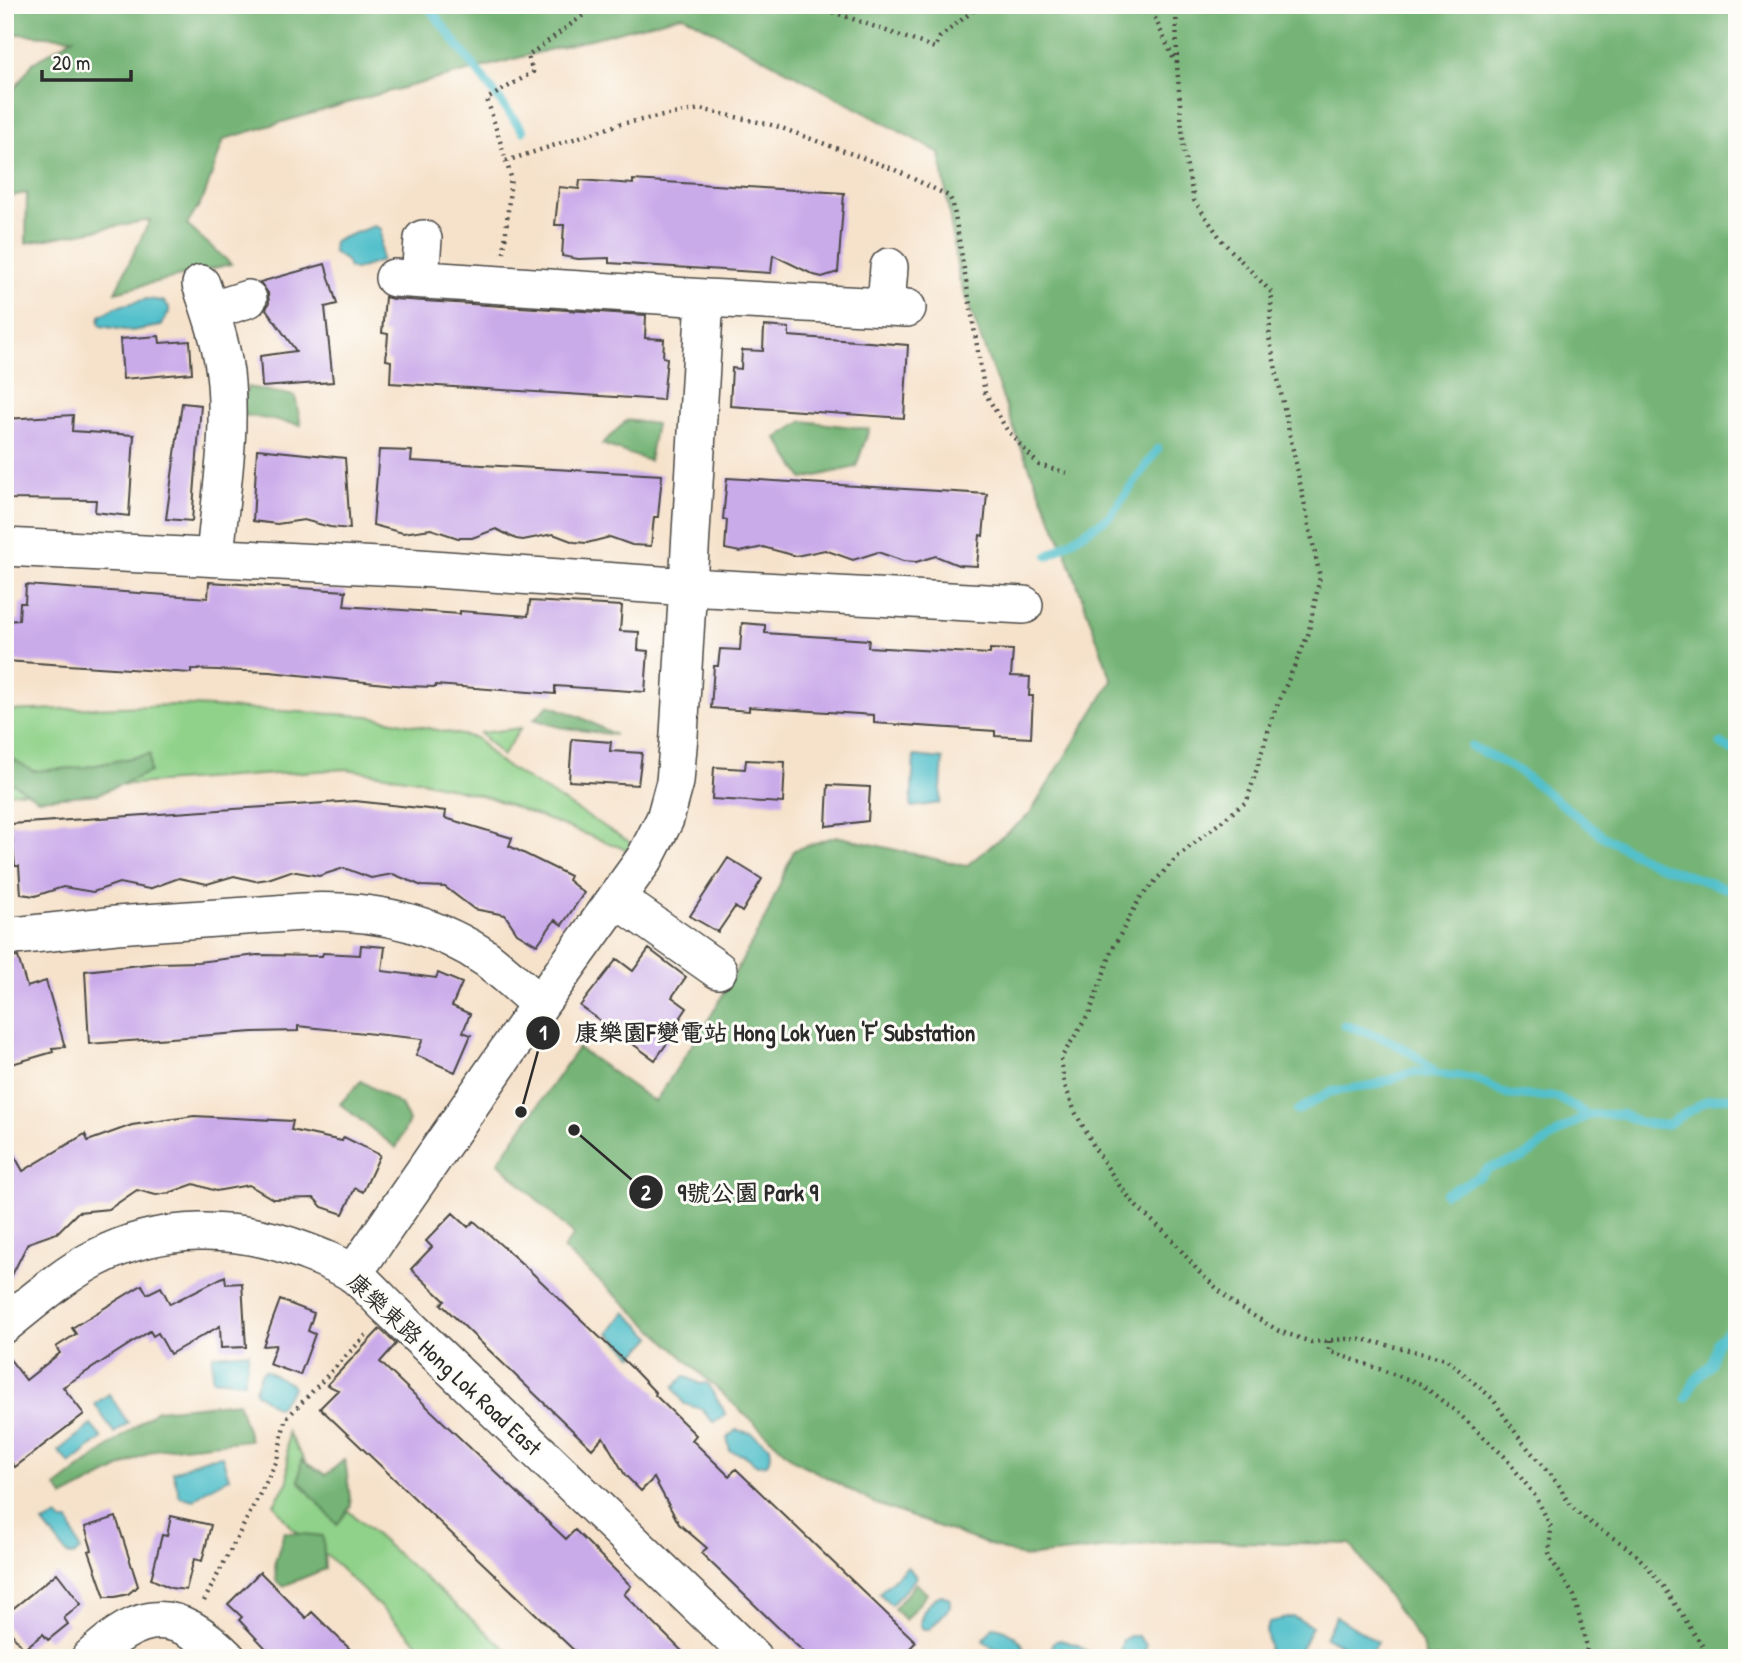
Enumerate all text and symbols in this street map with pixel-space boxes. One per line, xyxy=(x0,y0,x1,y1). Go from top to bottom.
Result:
scale bar xyxy=(42,38,131,82)
text: 20 m xyxy=(52,48,90,77)
callout: 康樂園F變電站 Hong Lok Yuen 'F' Substation xyxy=(525,1010,989,1055)
text: 康樂園F變電站 Hong Lok Yuen 'F' Substation xyxy=(575,1016,975,1049)
text: 1 xyxy=(539,1018,547,1047)
callout: 9號公園 Park 9 xyxy=(628,1170,832,1215)
text: 9號公園 Park 9 xyxy=(678,1176,819,1208)
text: 2 xyxy=(641,1178,651,1207)
street label: 康樂東路 Hong Lok Road East xyxy=(341,1266,550,1463)

